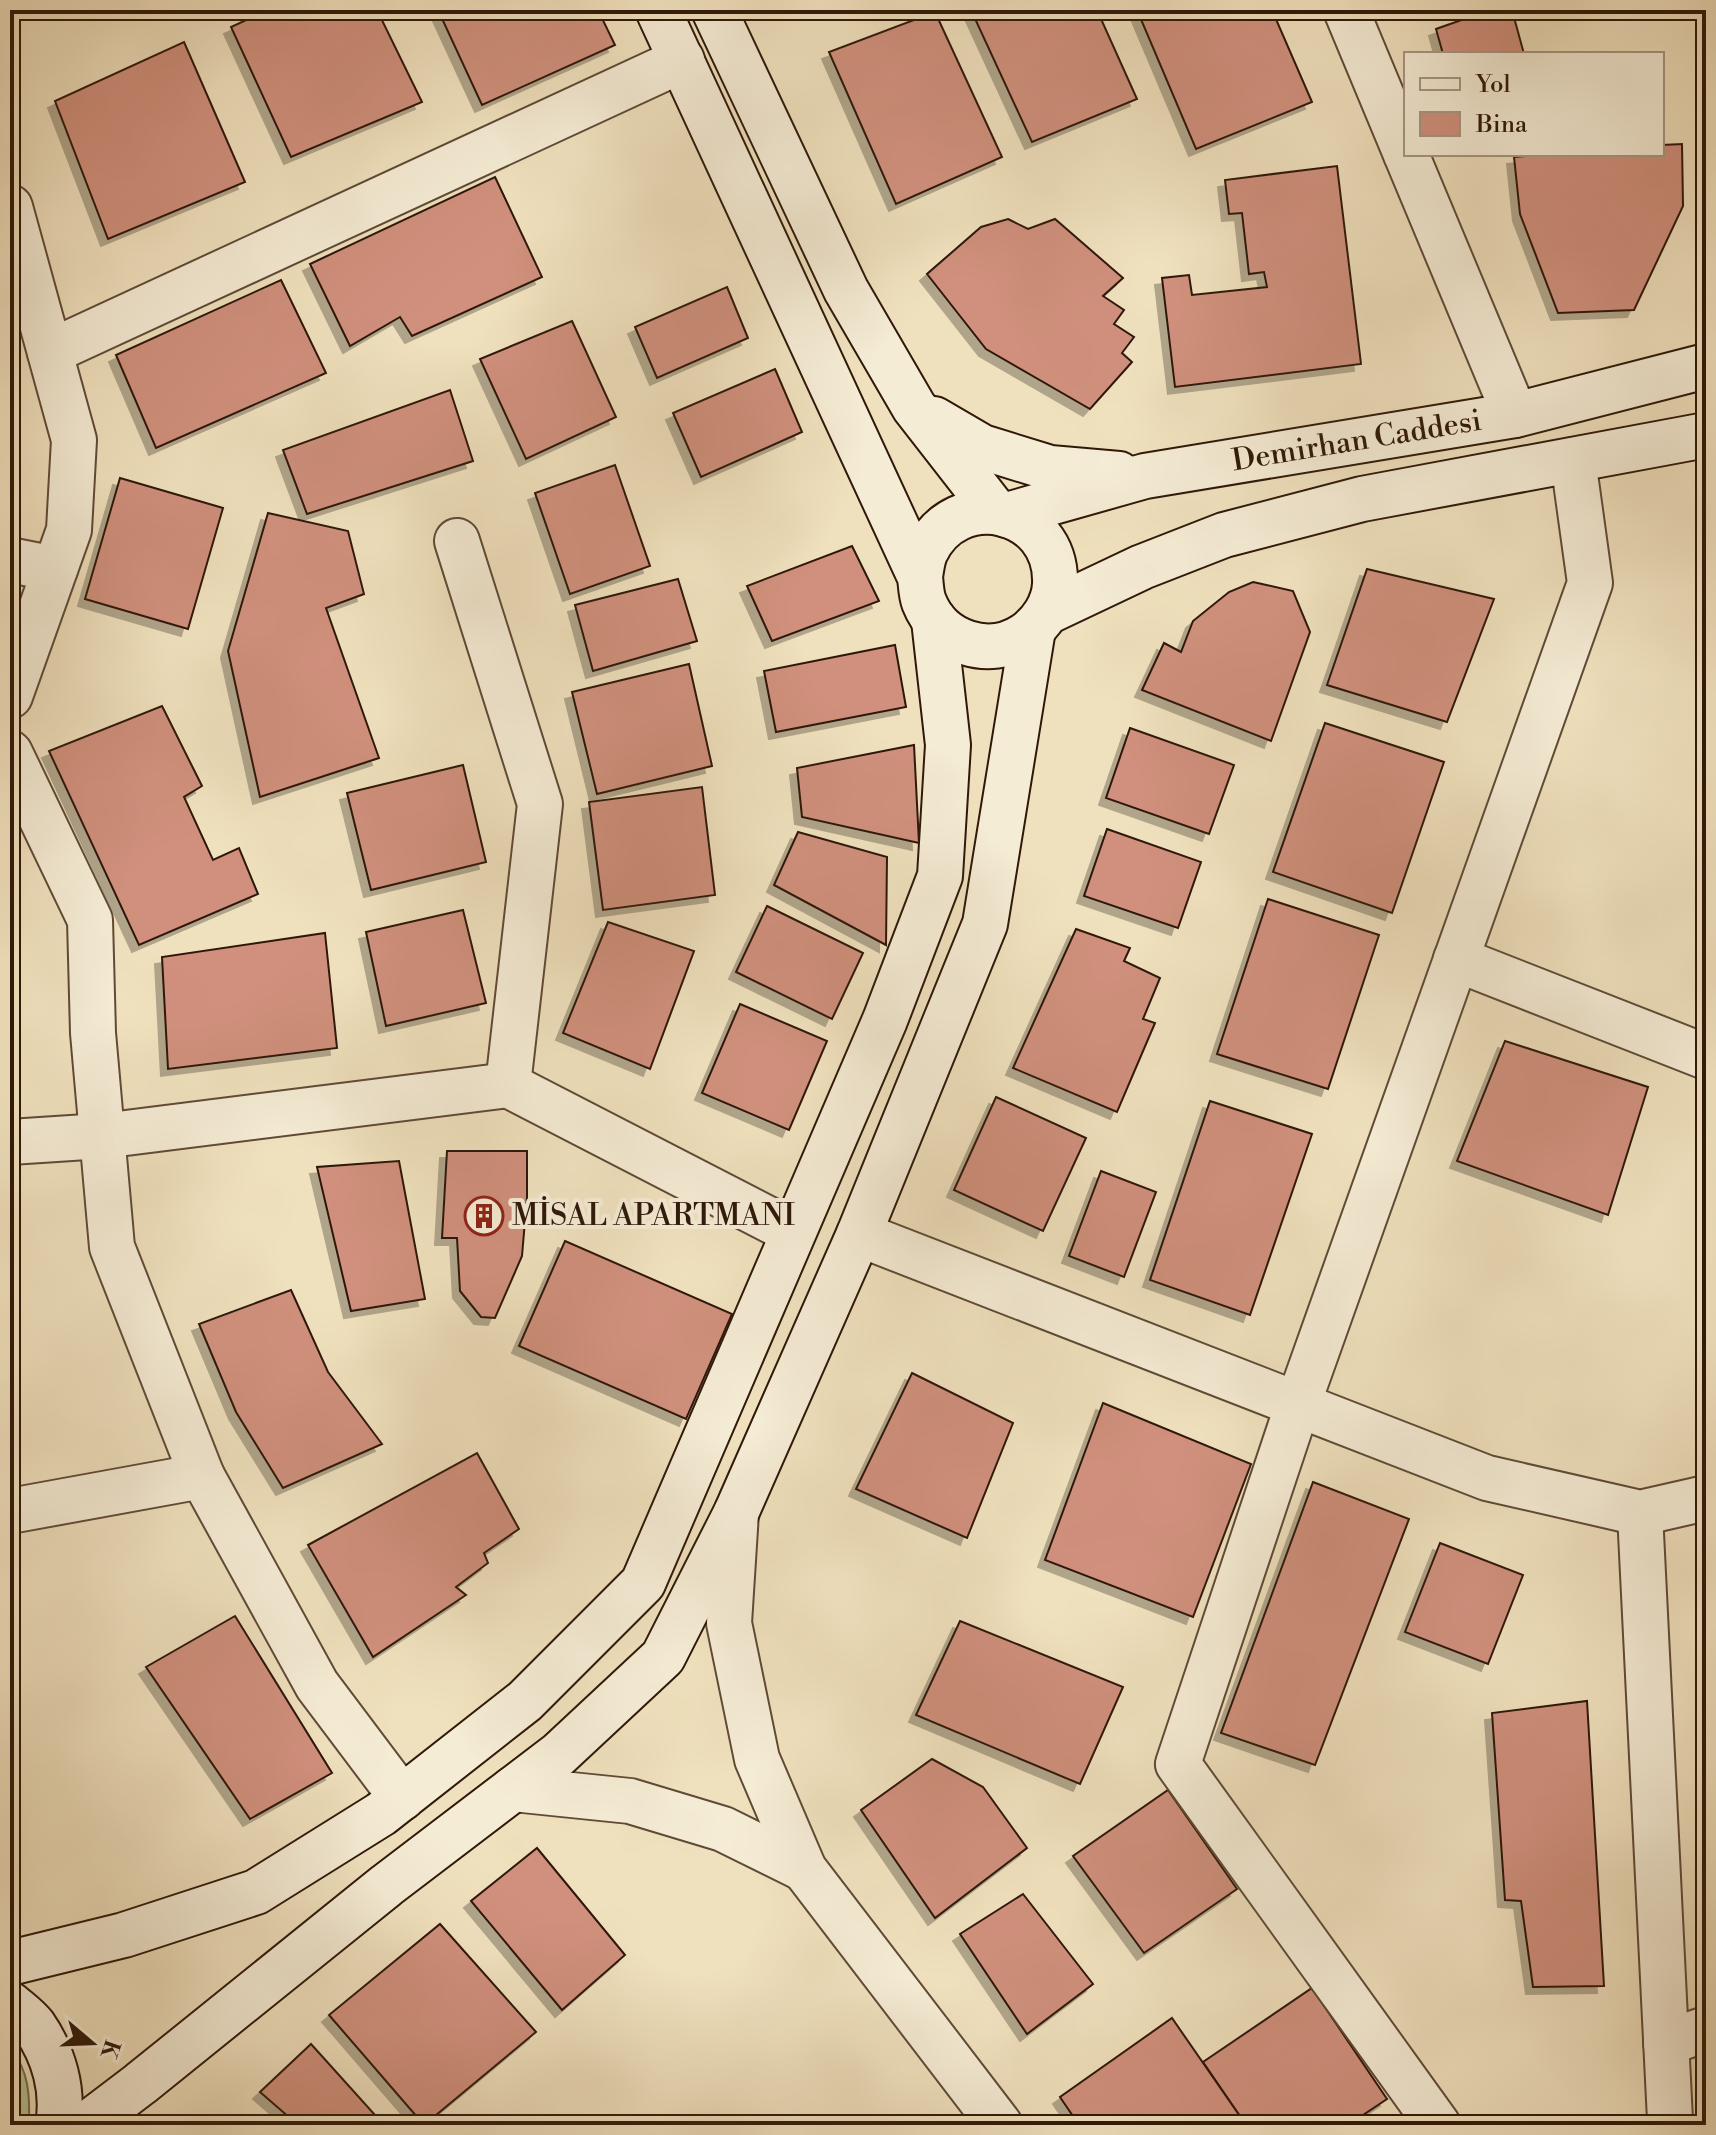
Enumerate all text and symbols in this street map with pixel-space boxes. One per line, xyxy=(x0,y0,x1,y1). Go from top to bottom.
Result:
legend xyxy=(1404,52,1664,156)
text: Yol xyxy=(1474,70,1511,100)
text: Bina xyxy=(1475,110,1528,140)
street label: Demirhan Caddesi xyxy=(1229,402,1484,480)
building icon: MİSAL APARTMANI xyxy=(463,1195,505,1237)
place label: MİSAL APARTMANI xyxy=(512,1196,795,1235)
north arrow xyxy=(52,2003,132,2083)
text: K xyxy=(93,2036,125,2063)

